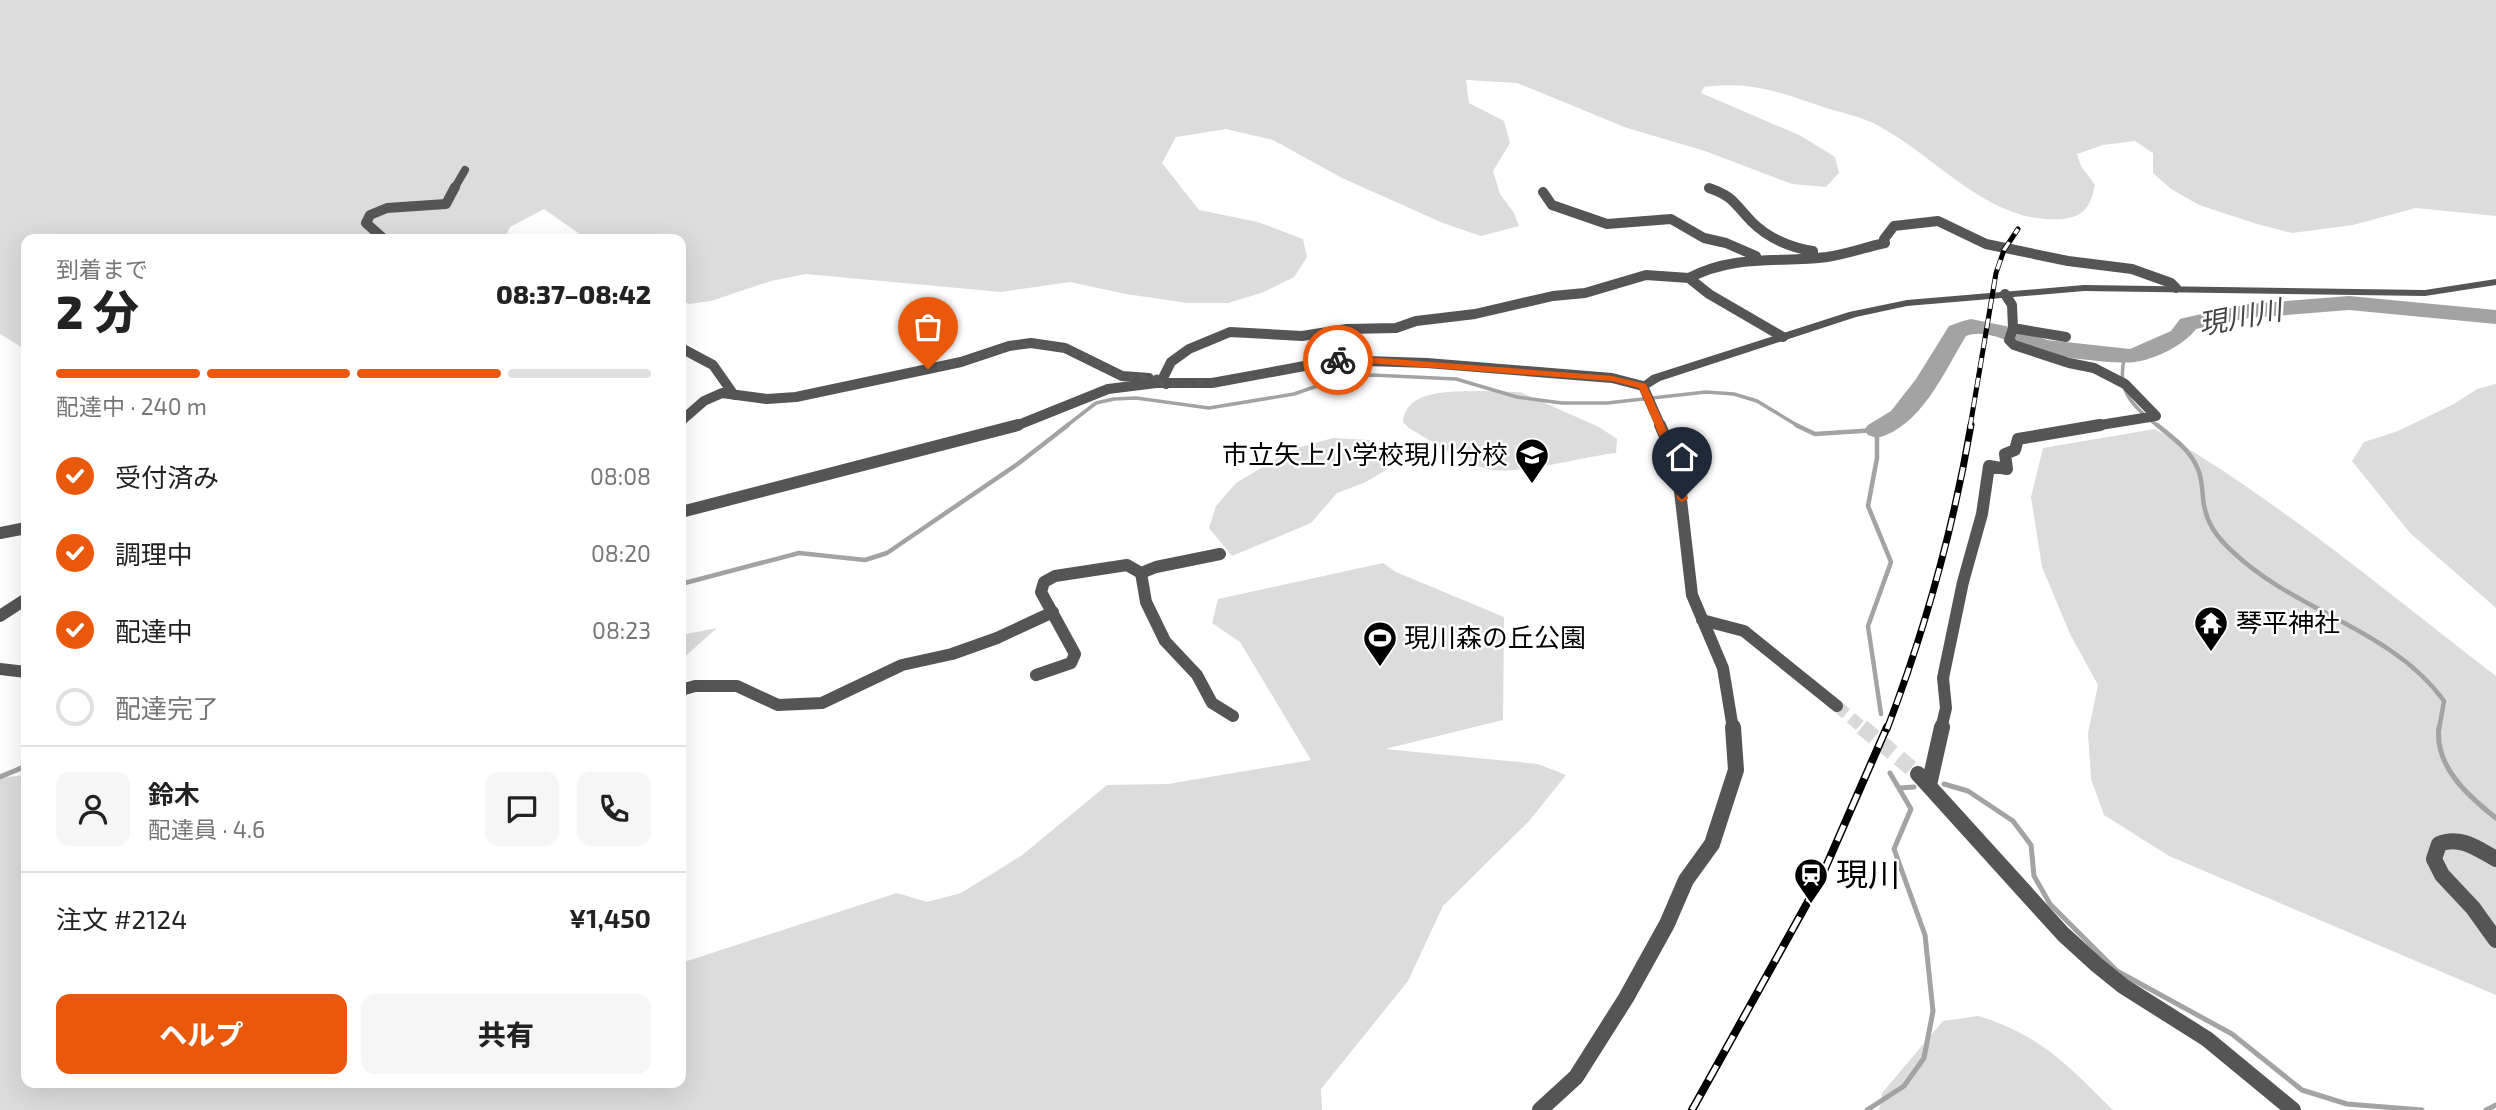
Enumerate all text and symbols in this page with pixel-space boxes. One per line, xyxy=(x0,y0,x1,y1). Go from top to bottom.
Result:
text: 到着まで xyxy=(56,255,148,283)
text: 08:37–08:42 xyxy=(496,278,651,309)
text: 2 分 xyxy=(56,283,139,338)
water label: 現川川 xyxy=(2195,291,2287,341)
pin xyxy=(898,297,958,369)
icon: bag xyxy=(909,308,947,346)
courier xyxy=(1303,325,1373,395)
icon: bike xyxy=(1319,341,1357,379)
text: 配達中 · 240 m xyxy=(56,392,207,420)
pin xyxy=(1652,427,1712,499)
school or university icon: 市立矢上小学校現川分校 xyxy=(1513,436,1551,485)
place label: 市立矢上小学校現川分校 xyxy=(1222,438,1508,469)
icon: home xyxy=(1663,438,1701,476)
icon: check xyxy=(56,457,94,495)
text: 受付済み xyxy=(115,461,219,492)
text: 08:08 xyxy=(590,462,651,490)
icon: check xyxy=(56,534,94,572)
text: 調理中 xyxy=(115,538,193,569)
text: 08:20 xyxy=(591,539,651,567)
temple icon: 琴平神社 xyxy=(2192,604,2230,653)
place label: 琴平神社 xyxy=(2236,606,2340,637)
icon: check xyxy=(56,611,94,649)
text: 配達中 xyxy=(115,615,193,646)
text: 08:23 xyxy=(592,616,651,644)
sports icon: 現川森の丘公園 xyxy=(1361,619,1399,668)
place label: 現川森の丘公園 xyxy=(1404,621,1586,652)
text: 配達完了 xyxy=(115,692,219,723)
button: person xyxy=(56,772,130,846)
button: chat xyxy=(485,772,559,846)
button: phone xyxy=(577,772,651,846)
text: 鈴木 xyxy=(148,778,200,809)
text: 配達員 · 4.6 xyxy=(148,815,265,843)
place label: 現川 xyxy=(1836,854,1900,892)
station icon: 現川 xyxy=(1792,856,1830,905)
text: ¥1,450 xyxy=(569,902,651,933)
text: 注文 #2124 xyxy=(56,903,187,934)
button: ヘルプ xyxy=(56,994,347,1074)
button: 共有 xyxy=(361,994,651,1074)

